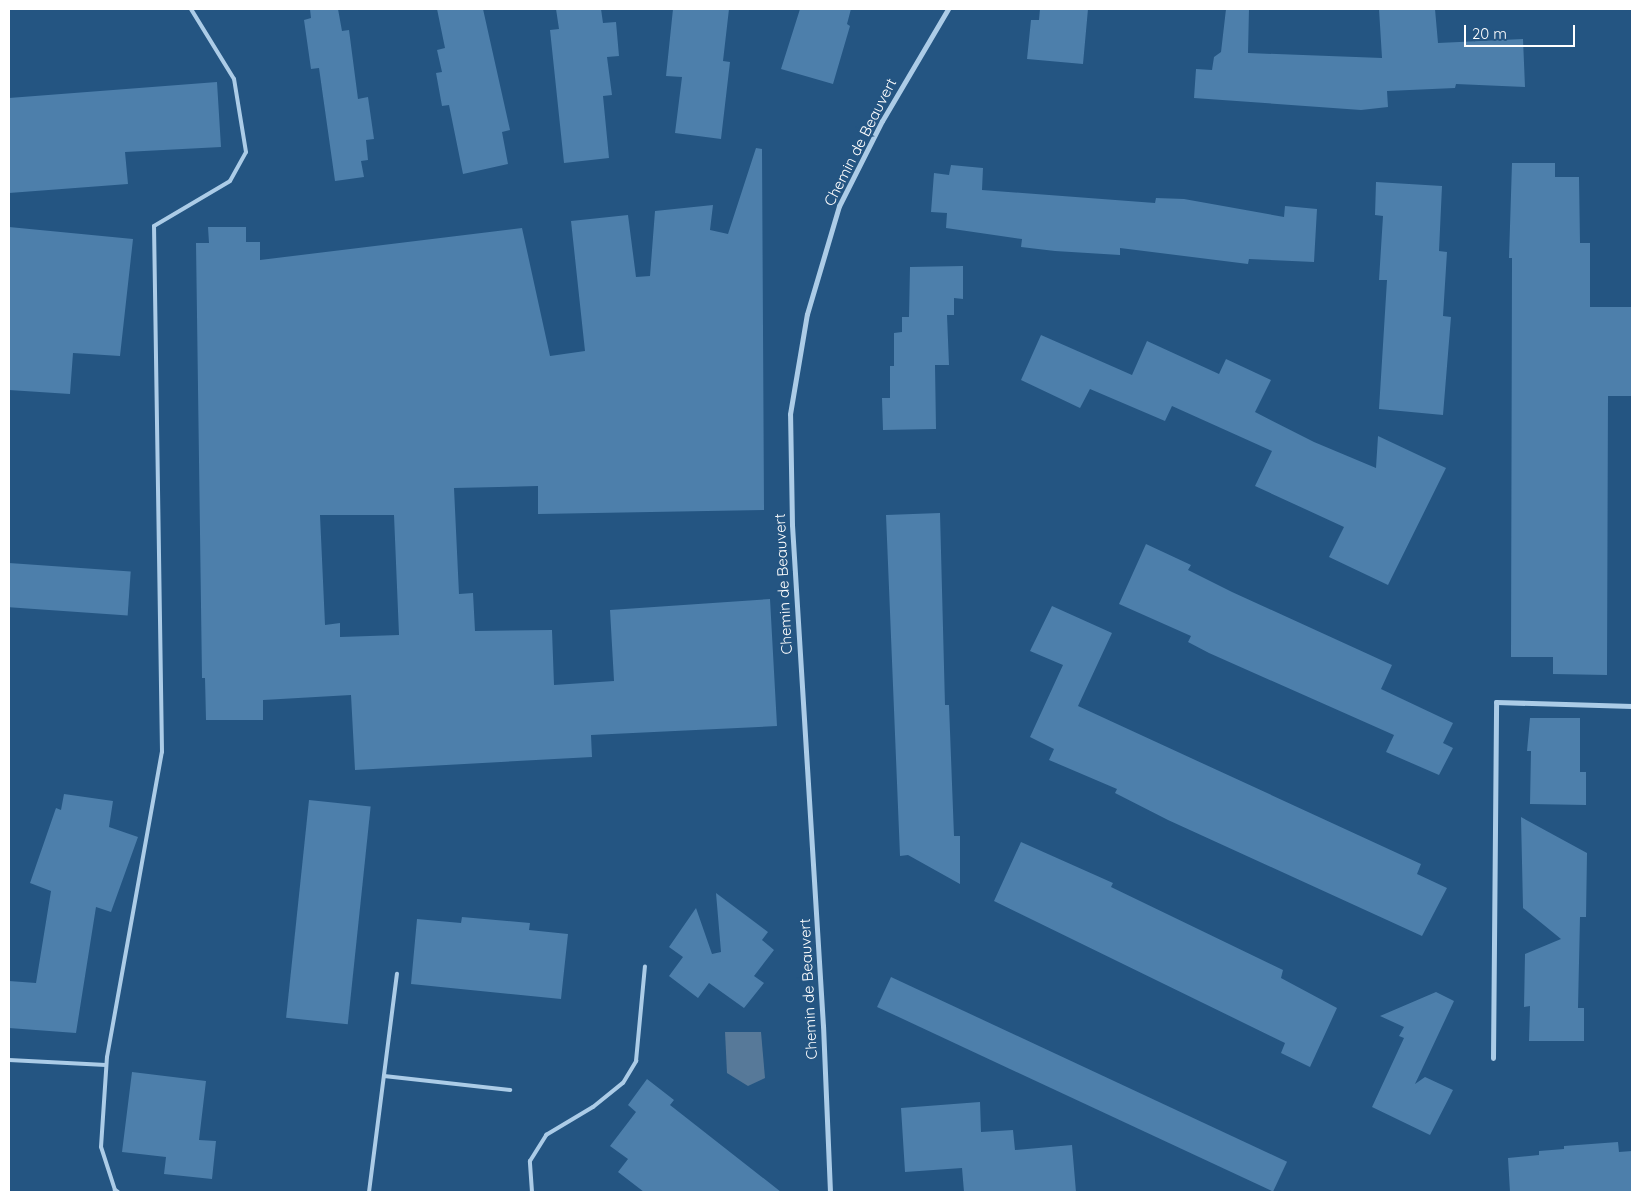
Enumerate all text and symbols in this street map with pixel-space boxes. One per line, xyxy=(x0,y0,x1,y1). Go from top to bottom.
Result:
scale bar xyxy=(1466,15,1577,47)
text: 20 m xyxy=(1472,24,1507,43)
street label: Chemin de Beauvert xyxy=(820,75,900,209)
street label: Chemin de Beauvert xyxy=(770,513,796,655)
street label: Chemin de Beauvert xyxy=(795,918,821,1060)

